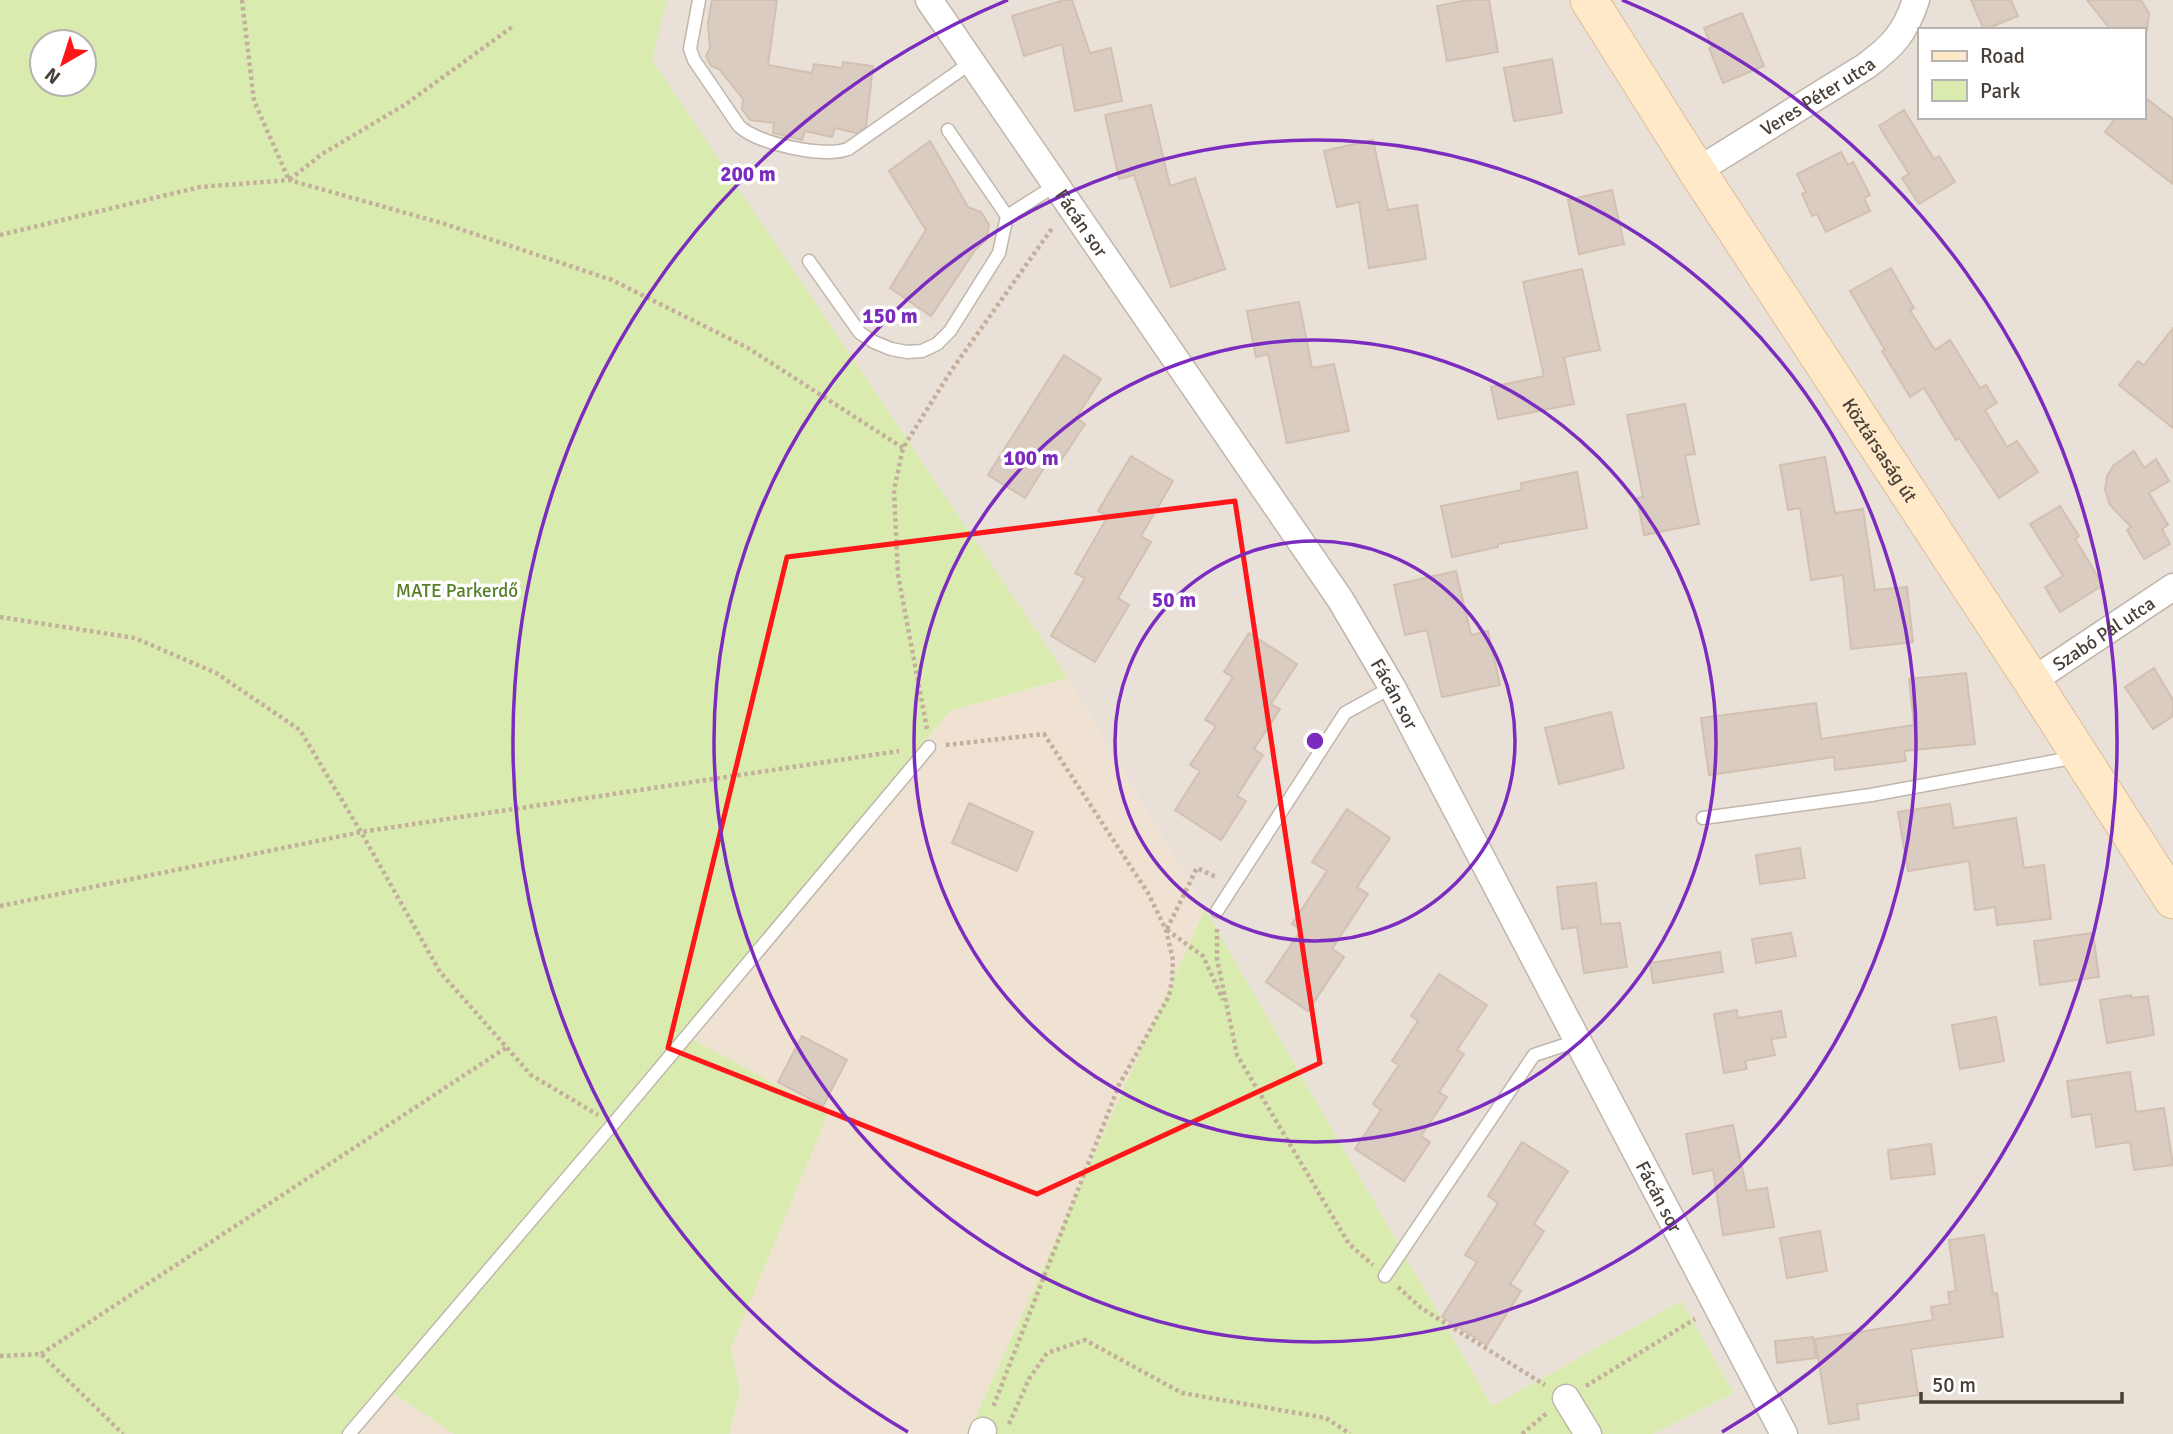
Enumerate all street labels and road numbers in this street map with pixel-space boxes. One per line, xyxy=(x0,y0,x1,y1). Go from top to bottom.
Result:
street label: Veres Péter utca xyxy=(1756,52,1881,142)
street label: Fácán sor xyxy=(1049,185,1113,262)
street label: Köztársaság út xyxy=(1837,394,1922,507)
street label: Szabó Pál utca xyxy=(2048,591,2160,677)
street label: Fácán sor xyxy=(1365,654,1423,734)
street label: Fácán sor xyxy=(1630,1157,1687,1237)

